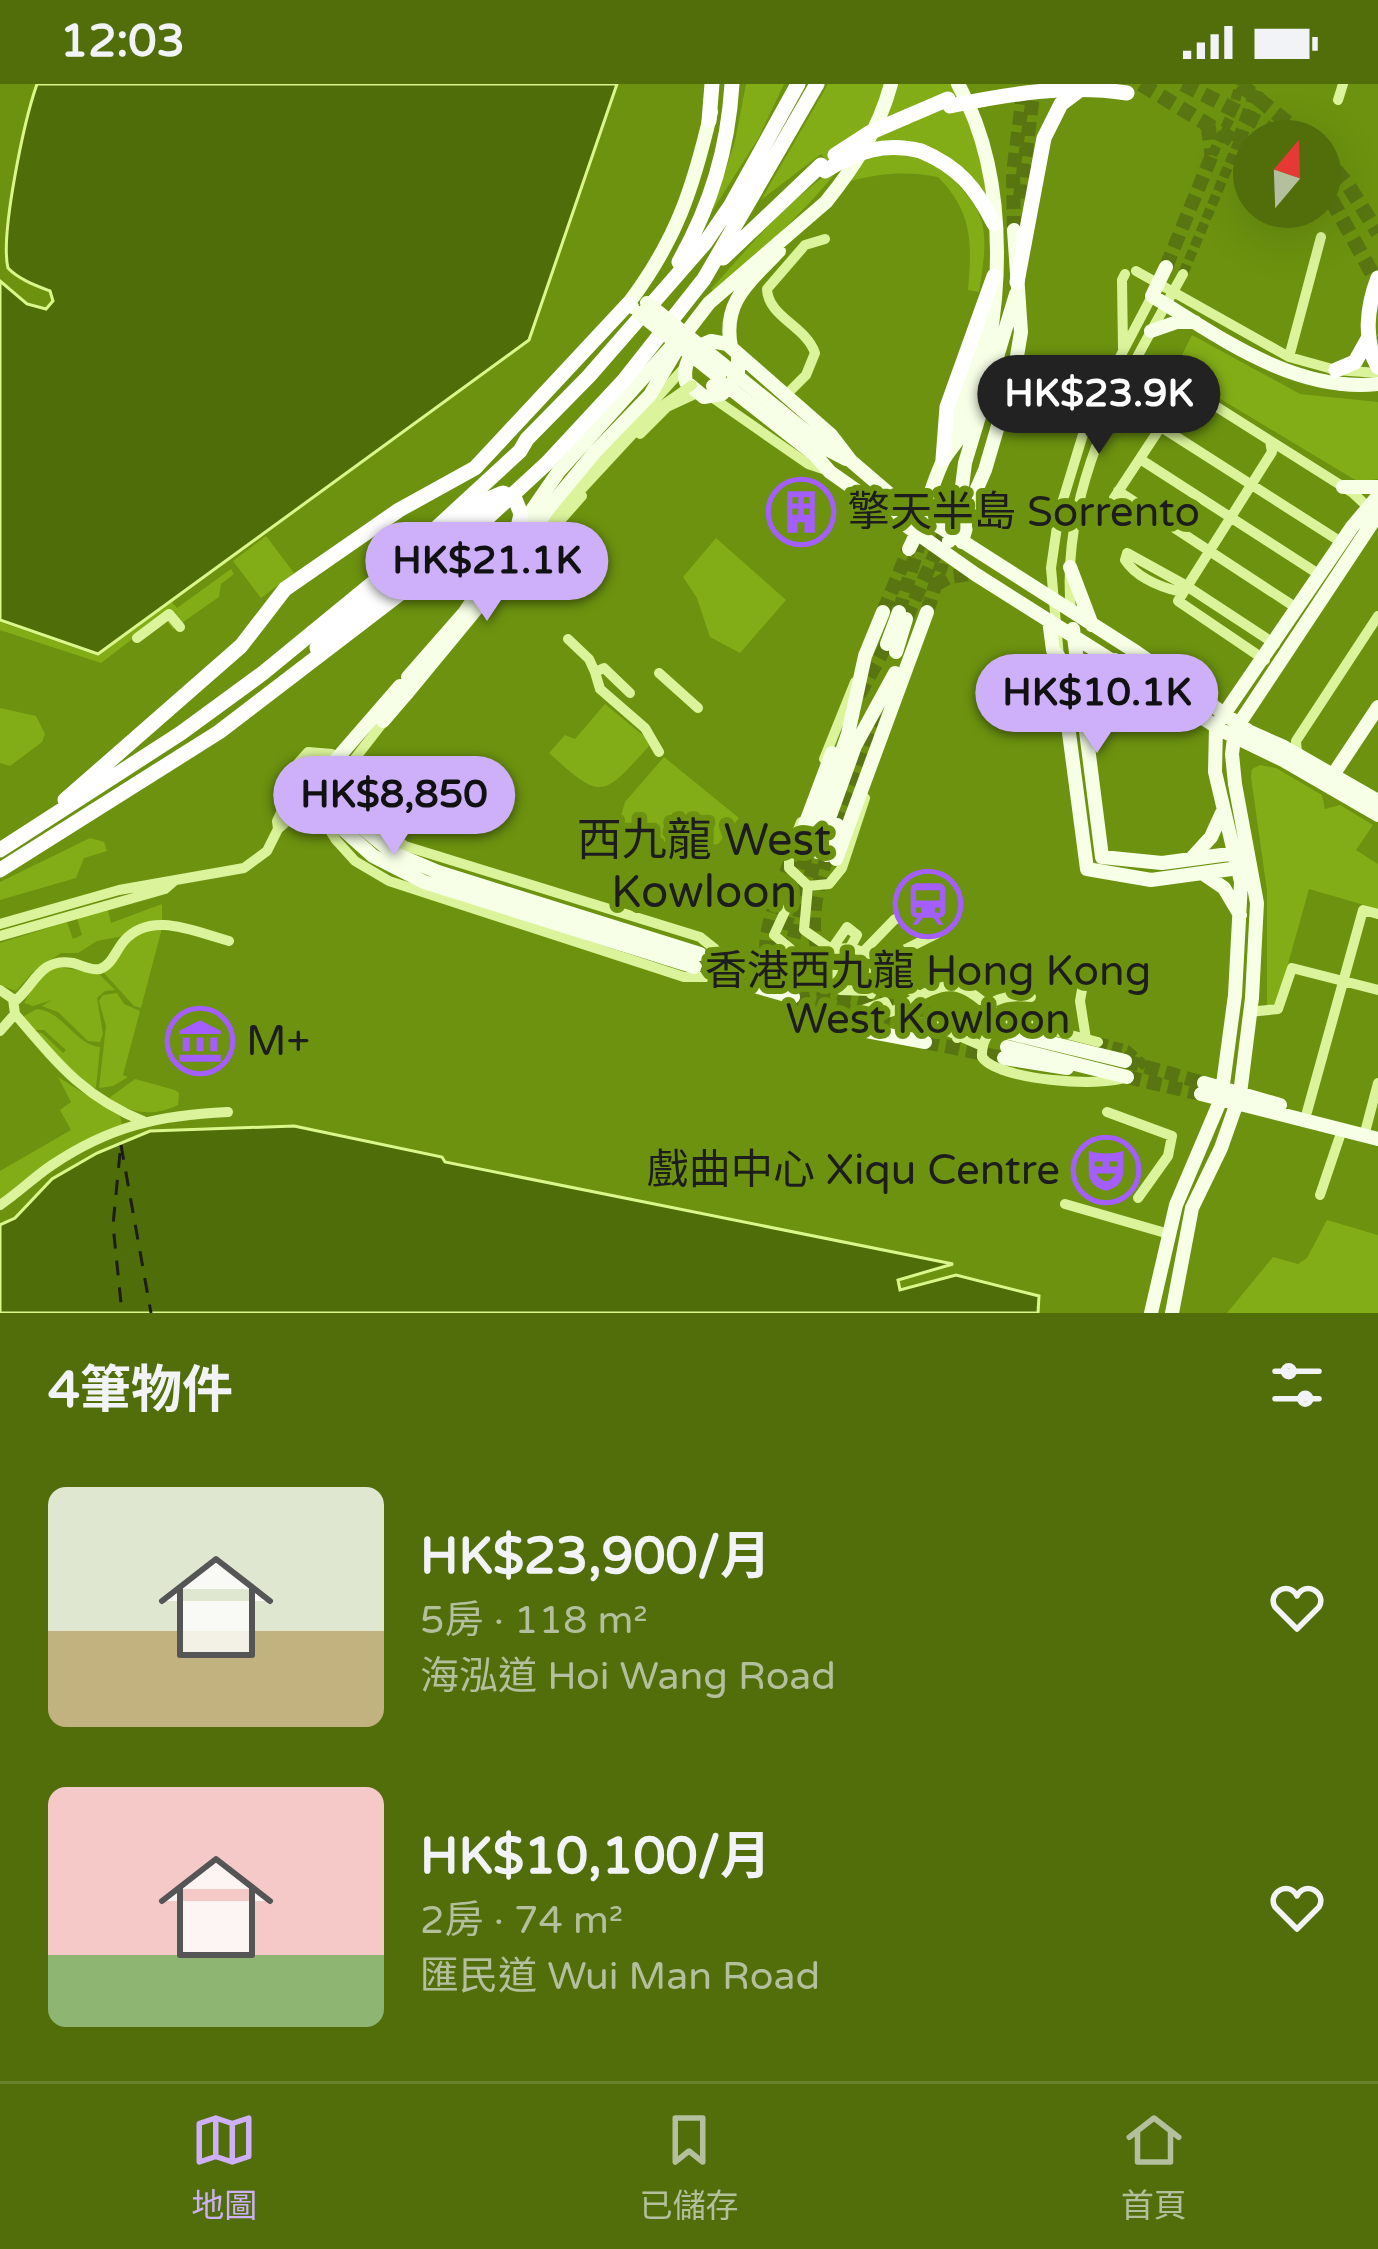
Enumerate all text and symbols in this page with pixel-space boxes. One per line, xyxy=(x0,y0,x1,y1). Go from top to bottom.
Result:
text: 12:03 xyxy=(60,15,185,69)
north arrow xyxy=(1233,120,1341,228)
map controls xyxy=(1233,120,1341,228)
pin: HK$23.9K xyxy=(975,355,1223,457)
text: HK$23.9K xyxy=(1004,370,1194,417)
building icon: 擎天半島 Sorrento xyxy=(766,477,836,547)
place label: 擎天半島 Sorrento xyxy=(848,487,1200,538)
pin: HK$21.1K xyxy=(363,522,611,624)
text: HK$21.1K xyxy=(392,537,582,584)
pin: HK$10.1K xyxy=(973,654,1221,756)
text: HK$10.1K xyxy=(1002,669,1192,716)
pin: HK$8,850 xyxy=(270,756,518,858)
text: HK$8,850 xyxy=(300,771,488,818)
district label: 西九龍 West Kowloon xyxy=(577,814,831,920)
station icon: 香港西九龍 Hong Kong West Kowloon xyxy=(893,869,963,939)
place label: 香港西九龍 Hong Kong West Kowloon xyxy=(705,946,1151,1045)
museum icon: M+ xyxy=(165,1006,235,1076)
place label: M+ xyxy=(246,1016,310,1067)
theatre icon: 戲曲中心 Xiqu Centre xyxy=(1071,1135,1141,1205)
place label: 戲曲中心 Xiqu Centre xyxy=(647,1145,1060,1196)
icon: filters xyxy=(1264,1352,1330,1418)
text: 4筆物件 xyxy=(48,1360,233,1422)
text: HK$23,900/月 xyxy=(420,1526,771,1588)
icon: home xyxy=(144,1535,288,1679)
icon: heart xyxy=(1264,1574,1330,1640)
text: 5房 · 118 m² xyxy=(420,1597,648,1644)
text: 海泓道 Hoi Wang Road xyxy=(420,1653,836,1700)
text: HK$10,100/月 xyxy=(420,1826,771,1888)
icon: home xyxy=(144,1835,288,1979)
icon: heart xyxy=(1264,1874,1330,1940)
text: 2房 · 74 m² xyxy=(420,1897,623,1944)
text: 匯民道 Wui Man Road xyxy=(420,1953,820,2000)
tab: 地圖 xyxy=(191,2107,257,2227)
tab: 已儲存 xyxy=(639,2107,738,2227)
tab: 首頁 xyxy=(1121,2107,1187,2227)

